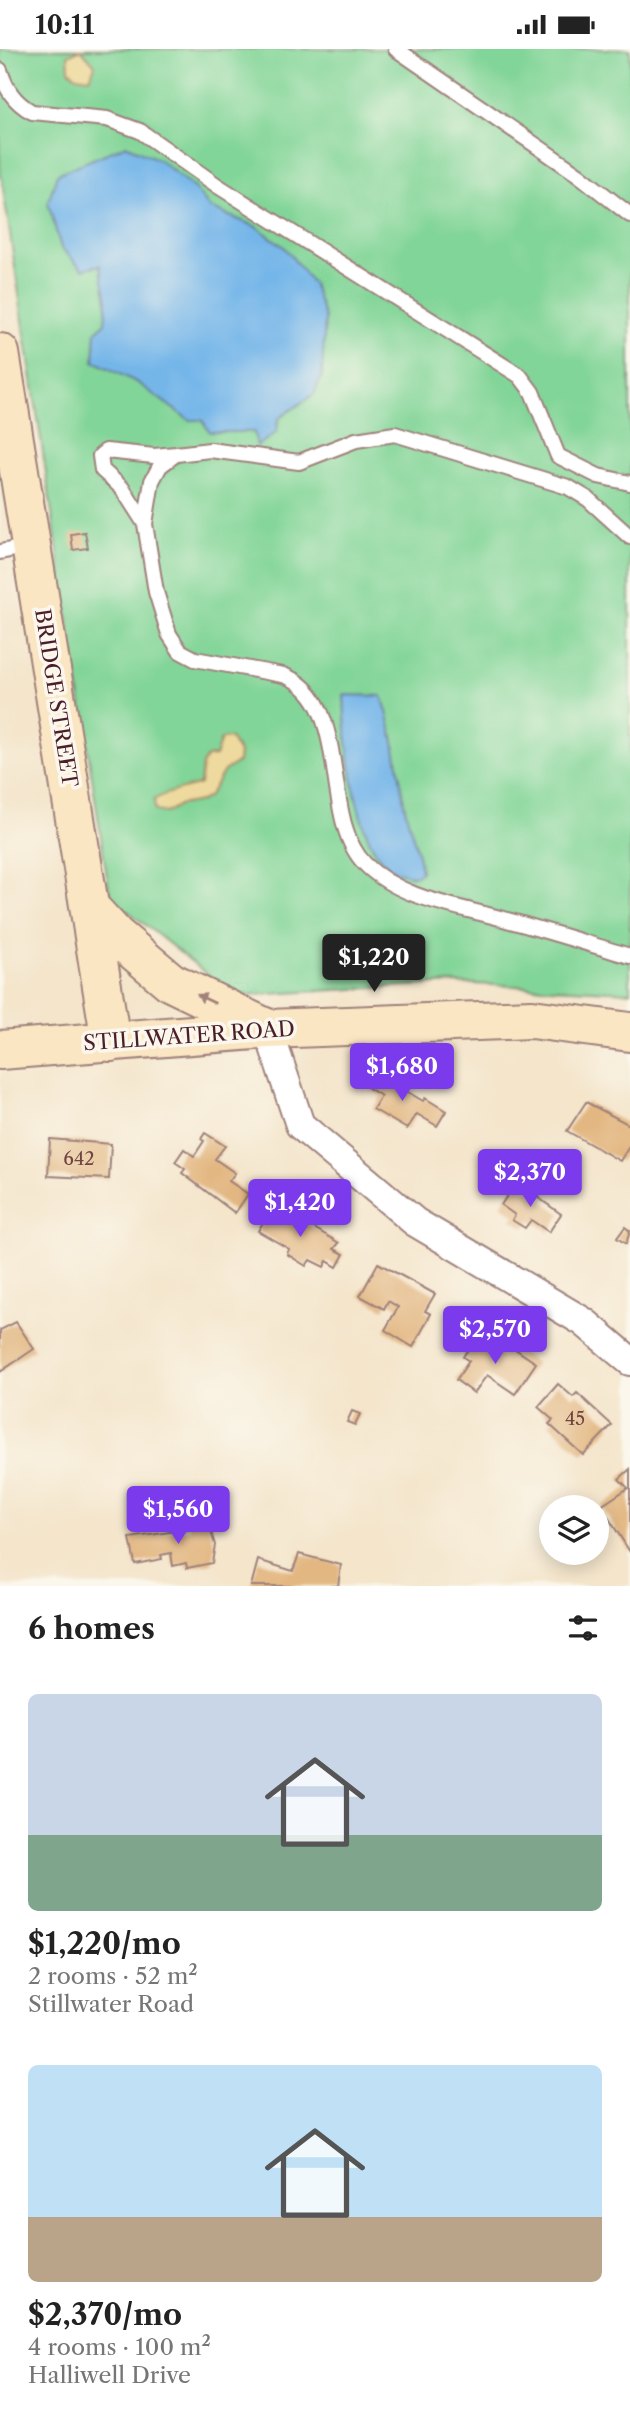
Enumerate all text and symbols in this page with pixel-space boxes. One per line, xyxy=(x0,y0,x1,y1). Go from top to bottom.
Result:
text: 10:11 xyxy=(35,9,94,41)
street label: BRIDGE STREET xyxy=(30,607,83,789)
pin: $1,220 xyxy=(317,935,431,994)
text: $1,220 xyxy=(338,943,410,971)
one-way arrow xyxy=(196,993,216,1004)
street label: STILLWATER ROAD xyxy=(82,1016,296,1055)
pin: $1,680 xyxy=(345,1044,459,1103)
text: $1,680 xyxy=(366,1052,438,1080)
house number: 642 xyxy=(63,1148,95,1170)
pin: $2,370 xyxy=(473,1149,587,1209)
text: $2,370 xyxy=(494,1158,566,1186)
pin: $1,420 xyxy=(243,1179,357,1239)
text: $1,420 xyxy=(264,1188,336,1216)
pin: $2,570 xyxy=(438,1307,552,1366)
text: $2,570 xyxy=(459,1315,531,1343)
house number: 45 xyxy=(565,1408,585,1430)
pin: $1,560 xyxy=(121,1487,235,1546)
text: $1,560 xyxy=(143,1495,213,1523)
map controls xyxy=(539,1495,609,1565)
button: layers xyxy=(539,1495,609,1565)
icon: filters xyxy=(564,1609,602,1647)
text: 6 homes xyxy=(28,1610,155,1647)
icon: home xyxy=(252,1739,378,1865)
text: $1,220/mo xyxy=(28,1925,181,1962)
text: 2 rooms · 52 m² xyxy=(28,1962,198,1990)
text: Stillwater Road xyxy=(28,1990,194,2018)
icon: home xyxy=(252,2110,378,2236)
text: $2,370/mo xyxy=(28,2296,182,2333)
text: 4 rooms · 100 m² xyxy=(28,2333,211,2361)
text: Halliwell Drive xyxy=(28,2361,191,2389)

